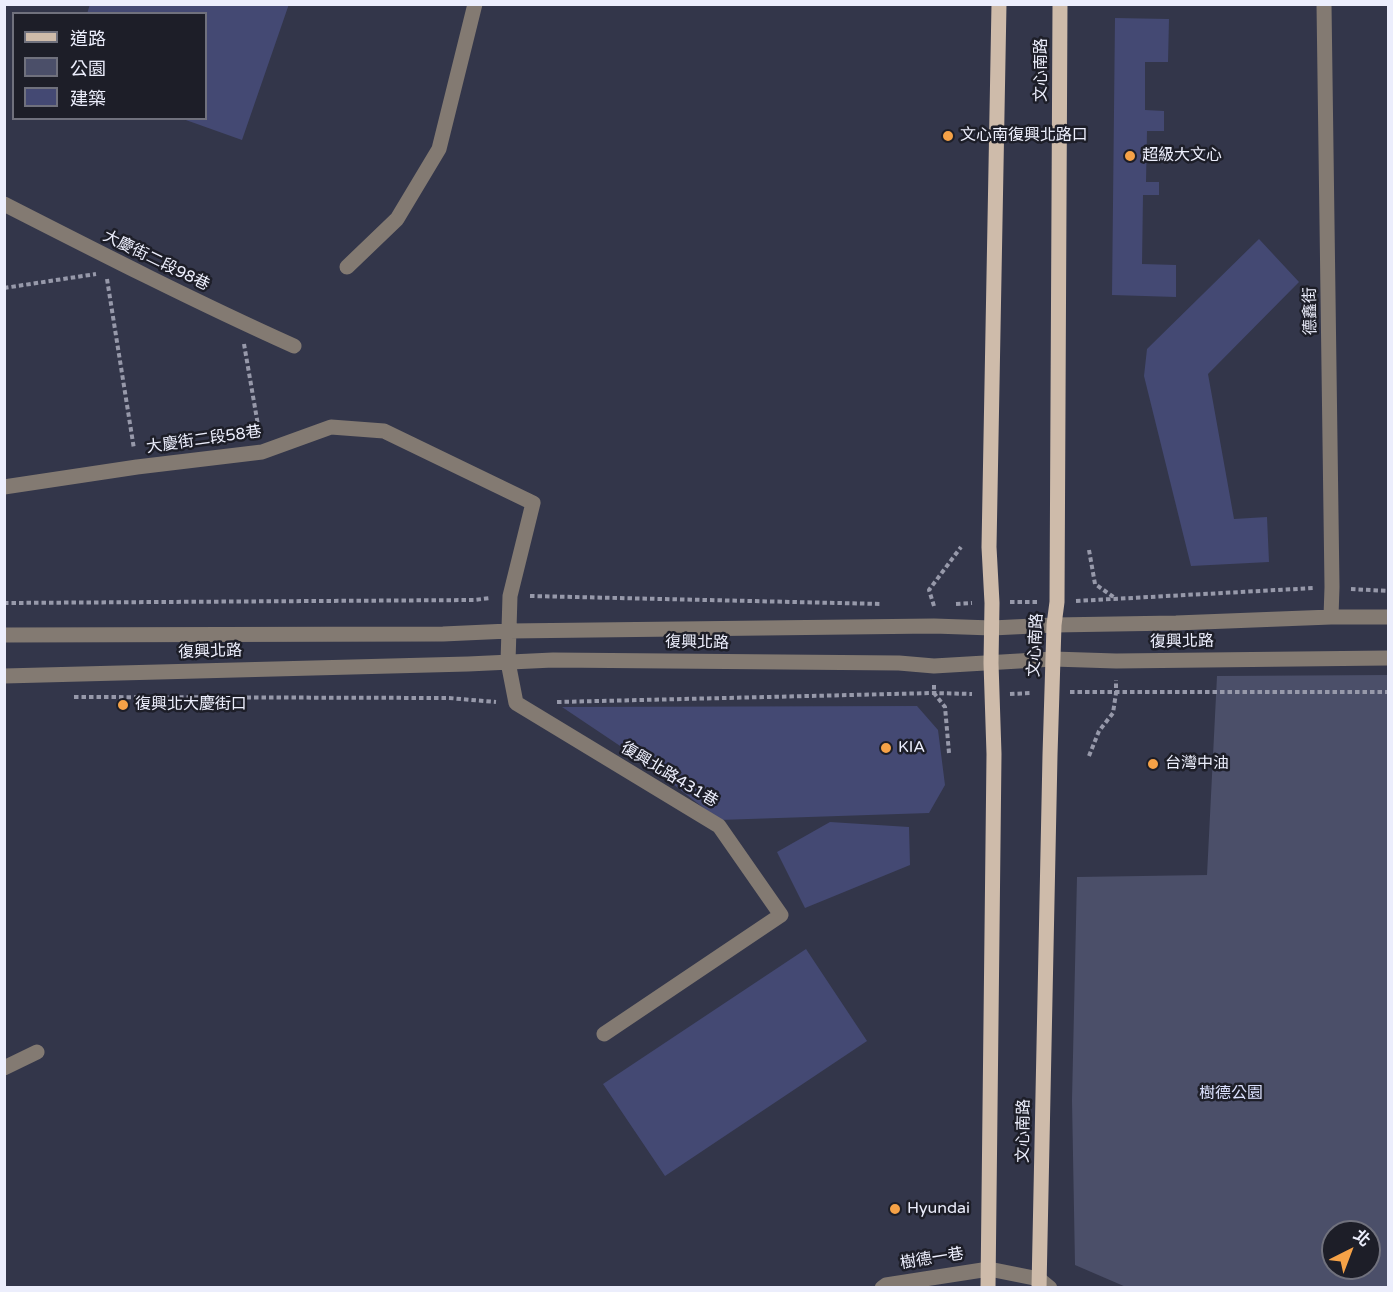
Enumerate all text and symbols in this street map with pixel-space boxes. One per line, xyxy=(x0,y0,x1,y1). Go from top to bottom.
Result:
legend xyxy=(12,12,207,120)
text: 道路 xyxy=(70,28,106,50)
street label: 文心南路 xyxy=(1032,38,1052,102)
text: 公園 xyxy=(70,58,106,80)
text: 建築 xyxy=(70,88,106,110)
place label: 文心南復興北路口 xyxy=(960,126,1088,146)
marker: 文心南復興北路口 xyxy=(941,129,955,143)
place label: 超級大文心 xyxy=(1142,146,1222,166)
marker: 超級大文心 xyxy=(1123,149,1137,163)
street label: 大慶街二段98巷 xyxy=(100,227,212,295)
street label: 德鑫街 xyxy=(1301,287,1321,335)
street label: 大慶街二段58巷 xyxy=(145,422,263,458)
street label: 文心南路 xyxy=(1025,613,1047,677)
street label: 復興北路 xyxy=(1150,632,1214,652)
street label: 復興北路 xyxy=(665,633,729,653)
street label: 復興北路 xyxy=(178,641,242,663)
place label: 復興北大慶街口 xyxy=(135,695,247,715)
marker: 復興北大慶街口 xyxy=(116,698,130,712)
street label: 復興北路431巷 xyxy=(617,738,721,812)
place label: KIA xyxy=(898,738,925,758)
marker: KIA xyxy=(879,741,893,755)
place label: 台灣中油 xyxy=(1165,754,1229,774)
marker: 台灣中油 xyxy=(1146,757,1160,771)
park label: 樹德公園 xyxy=(1199,1084,1263,1104)
street label: 文心南路 xyxy=(1014,1099,1034,1163)
place label: Hyundai xyxy=(907,1199,970,1219)
marker: Hyundai xyxy=(888,1202,902,1216)
north arrow xyxy=(1321,1220,1381,1280)
text: 北 xyxy=(1349,1225,1374,1251)
street label: 樹德一巷 xyxy=(899,1245,965,1273)

